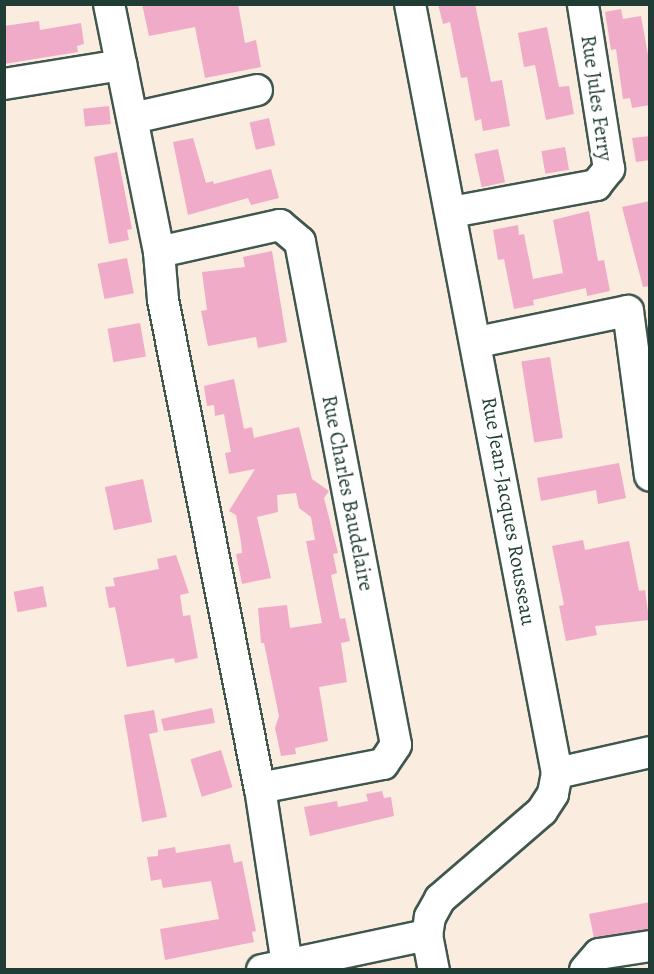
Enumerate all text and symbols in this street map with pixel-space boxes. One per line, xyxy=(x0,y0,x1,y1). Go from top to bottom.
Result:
street label: Rue Jules Ferry xyxy=(576,33,618,163)
street label: Rue Charles Baudelaire xyxy=(317,393,379,593)
street label: Rue Jean-Jacques Rousseau xyxy=(476,395,542,627)

